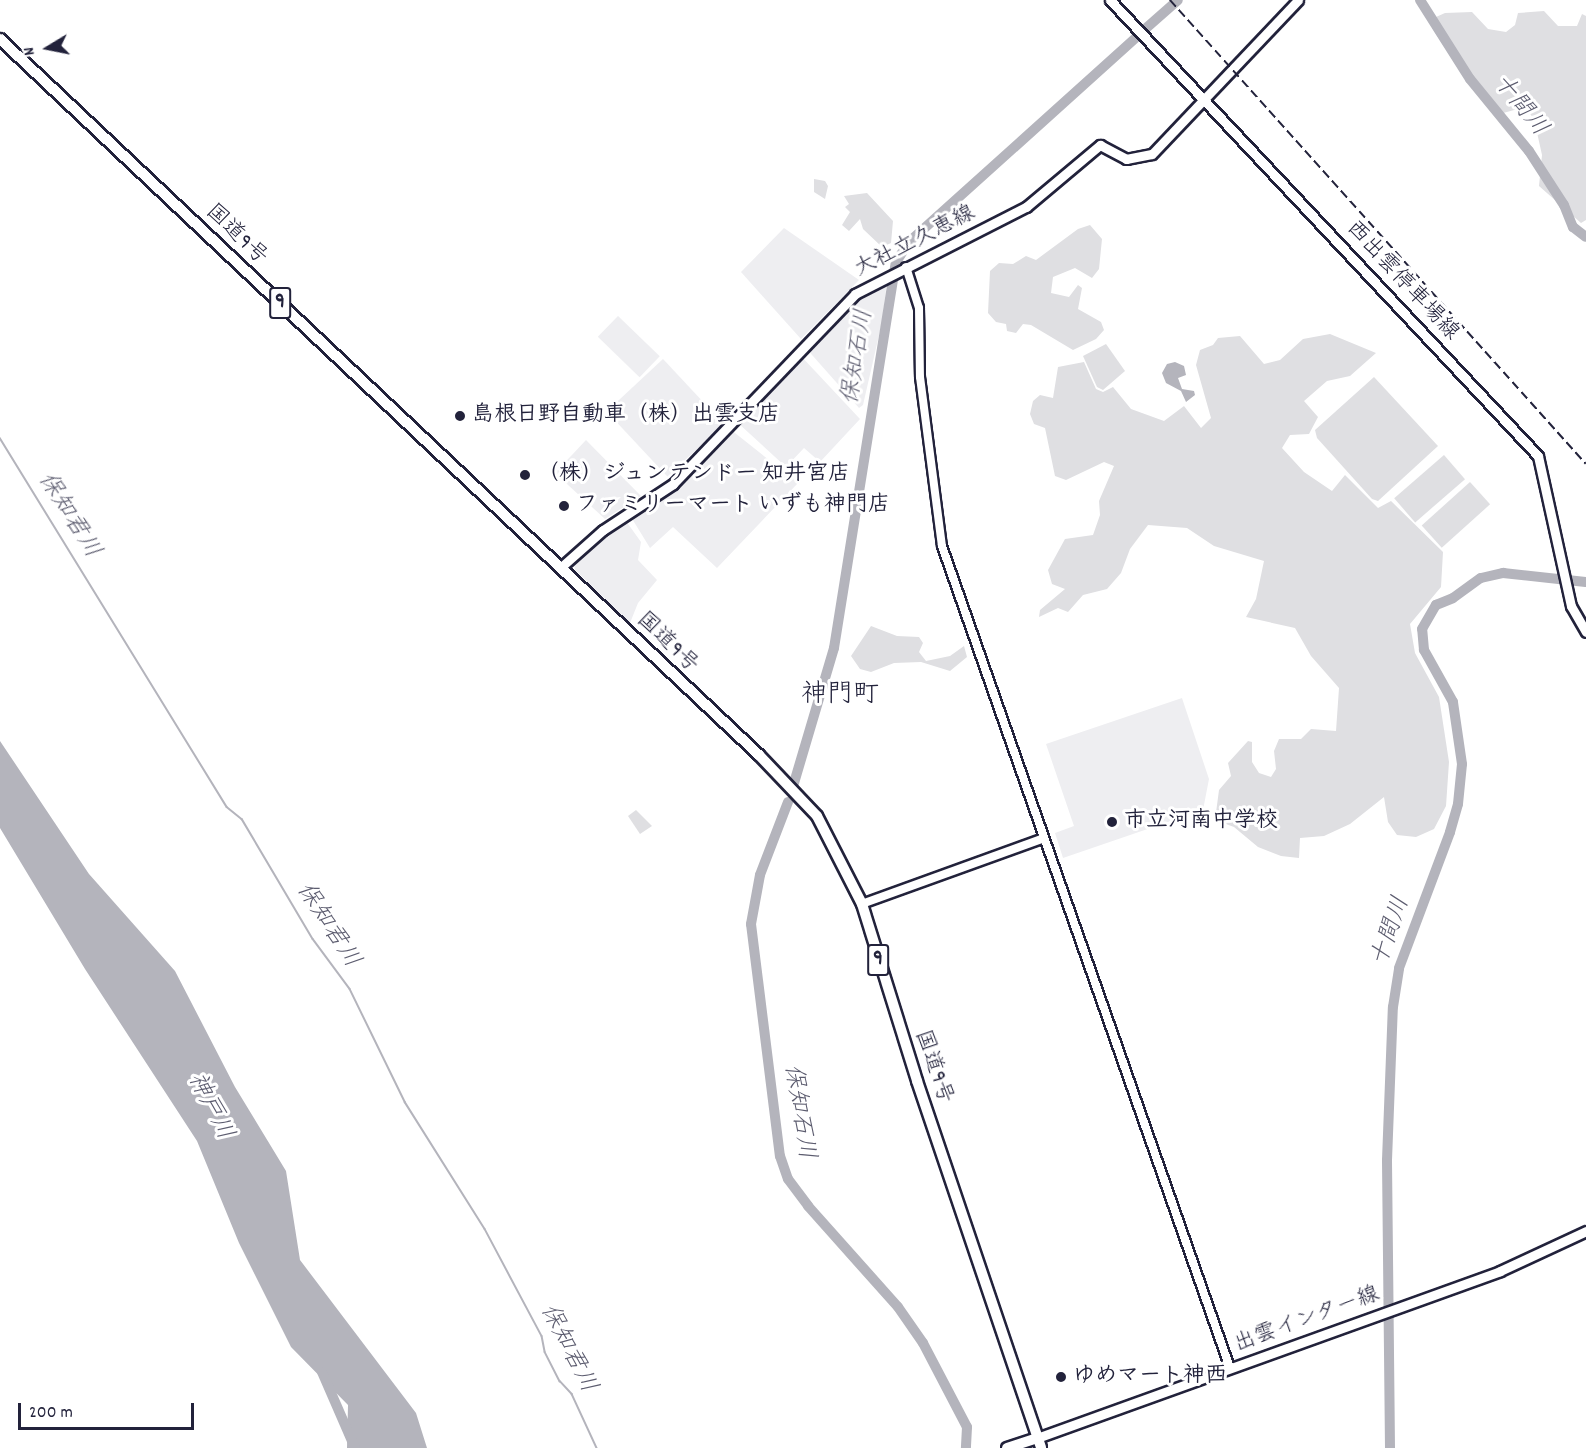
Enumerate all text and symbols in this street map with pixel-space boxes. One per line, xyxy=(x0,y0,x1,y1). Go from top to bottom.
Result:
north arrow xyxy=(18,18,78,78)
text: N xyxy=(18,45,42,57)
water label: 十間川 xyxy=(1485,69,1553,143)
street label: 国道9号 xyxy=(199,199,273,271)
street label: 大社立久恵線 xyxy=(850,200,980,284)
street label: 西出雲停車場線 xyxy=(1340,216,1464,346)
road number: 9 xyxy=(268,285,292,321)
water label: 保知石川 xyxy=(837,307,881,407)
place label: 島根日野自動車（株）出雲支店 xyxy=(472,403,780,429)
marker: 島根日野自動車（株）出雲支店 xyxy=(453,409,467,423)
place label: （株）ジュンテンドー 知井宮店 xyxy=(537,462,850,488)
water label: 保知君川 xyxy=(30,468,106,564)
marker: （株）ジュンテンドー 知井宮店 xyxy=(518,468,532,482)
place label: ファミリーマート いずも神門店 xyxy=(576,493,889,519)
marker: ファミリーマート いずも神門店 xyxy=(557,499,571,513)
street label: 国道9号 xyxy=(630,607,704,679)
district label: 神門町 xyxy=(801,680,879,712)
place label: 市立河南中学校 xyxy=(1124,809,1278,835)
marker: 市立河南中学校 xyxy=(1105,815,1119,829)
water label: 保知君川 xyxy=(289,878,365,974)
water label: 十間川 xyxy=(1367,893,1417,971)
road number: 9 xyxy=(866,942,890,978)
street label: 国道9号 xyxy=(908,1027,958,1107)
water label: 保知石川 xyxy=(776,1062,820,1162)
water label: 神戸川 xyxy=(180,1068,238,1146)
street label: 出雲インター線 xyxy=(1230,1281,1384,1359)
water label: 保知君川 xyxy=(532,1300,602,1398)
place label: ゆめマート神西 xyxy=(1073,1364,1227,1390)
marker: ゆめマート神西 xyxy=(1054,1370,1068,1384)
scale bar xyxy=(21,1391,196,1429)
text: 200 m xyxy=(29,1401,73,1426)

